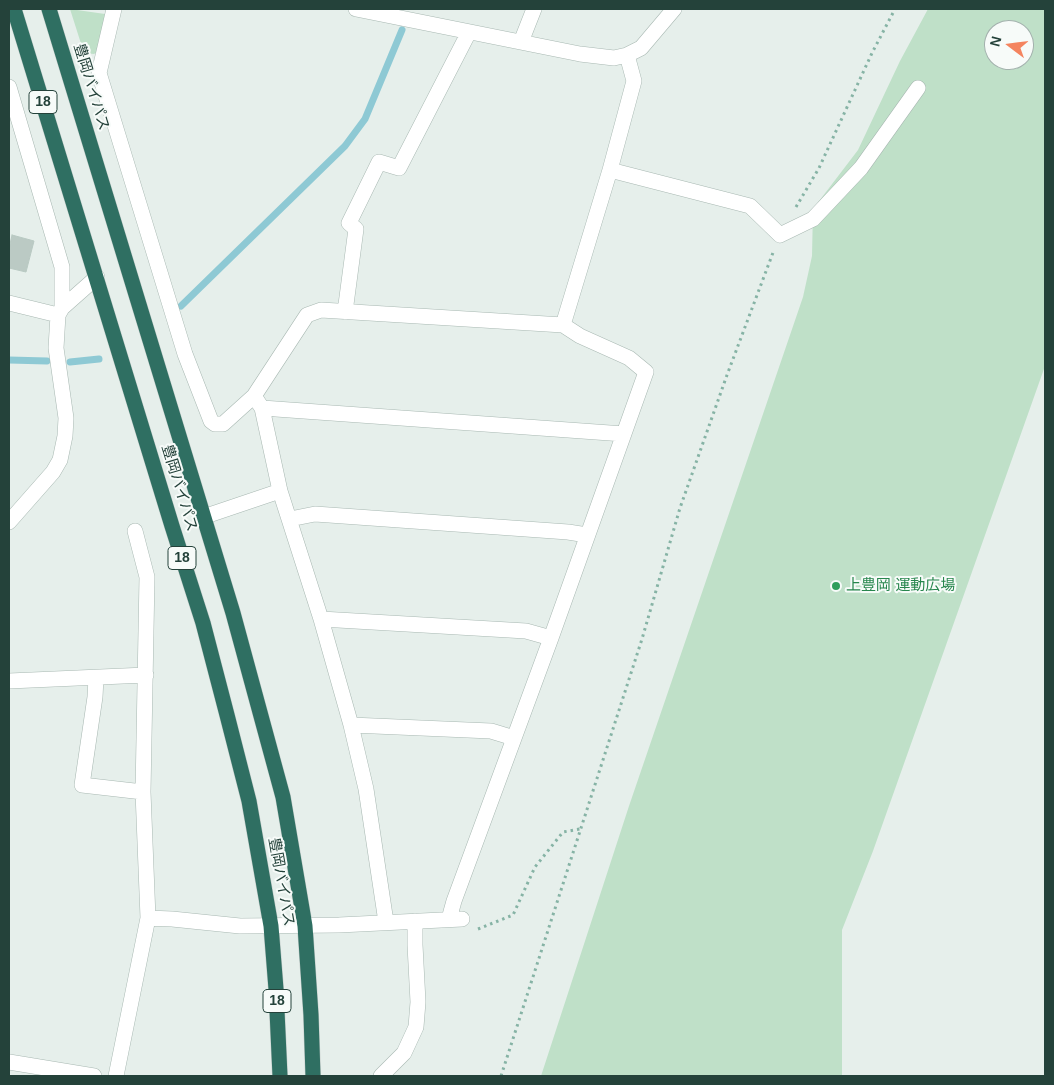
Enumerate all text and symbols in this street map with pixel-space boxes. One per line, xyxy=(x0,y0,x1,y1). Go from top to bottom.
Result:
north arrow xyxy=(984,20,1034,70)
text: N xyxy=(986,34,1005,48)
street label: 豊岡バイパス xyxy=(69,41,113,133)
road number: 18 xyxy=(29,90,57,114)
street label: 豊岡バイパス xyxy=(157,442,201,534)
road number: 18 xyxy=(168,546,196,570)
place label: 上豊岡 運動広場 xyxy=(846,577,955,595)
marker: 上豊岡 運動広場 xyxy=(830,580,842,592)
street label: 豊岡バイパス xyxy=(264,836,298,928)
road number: 18 xyxy=(263,989,291,1012)

